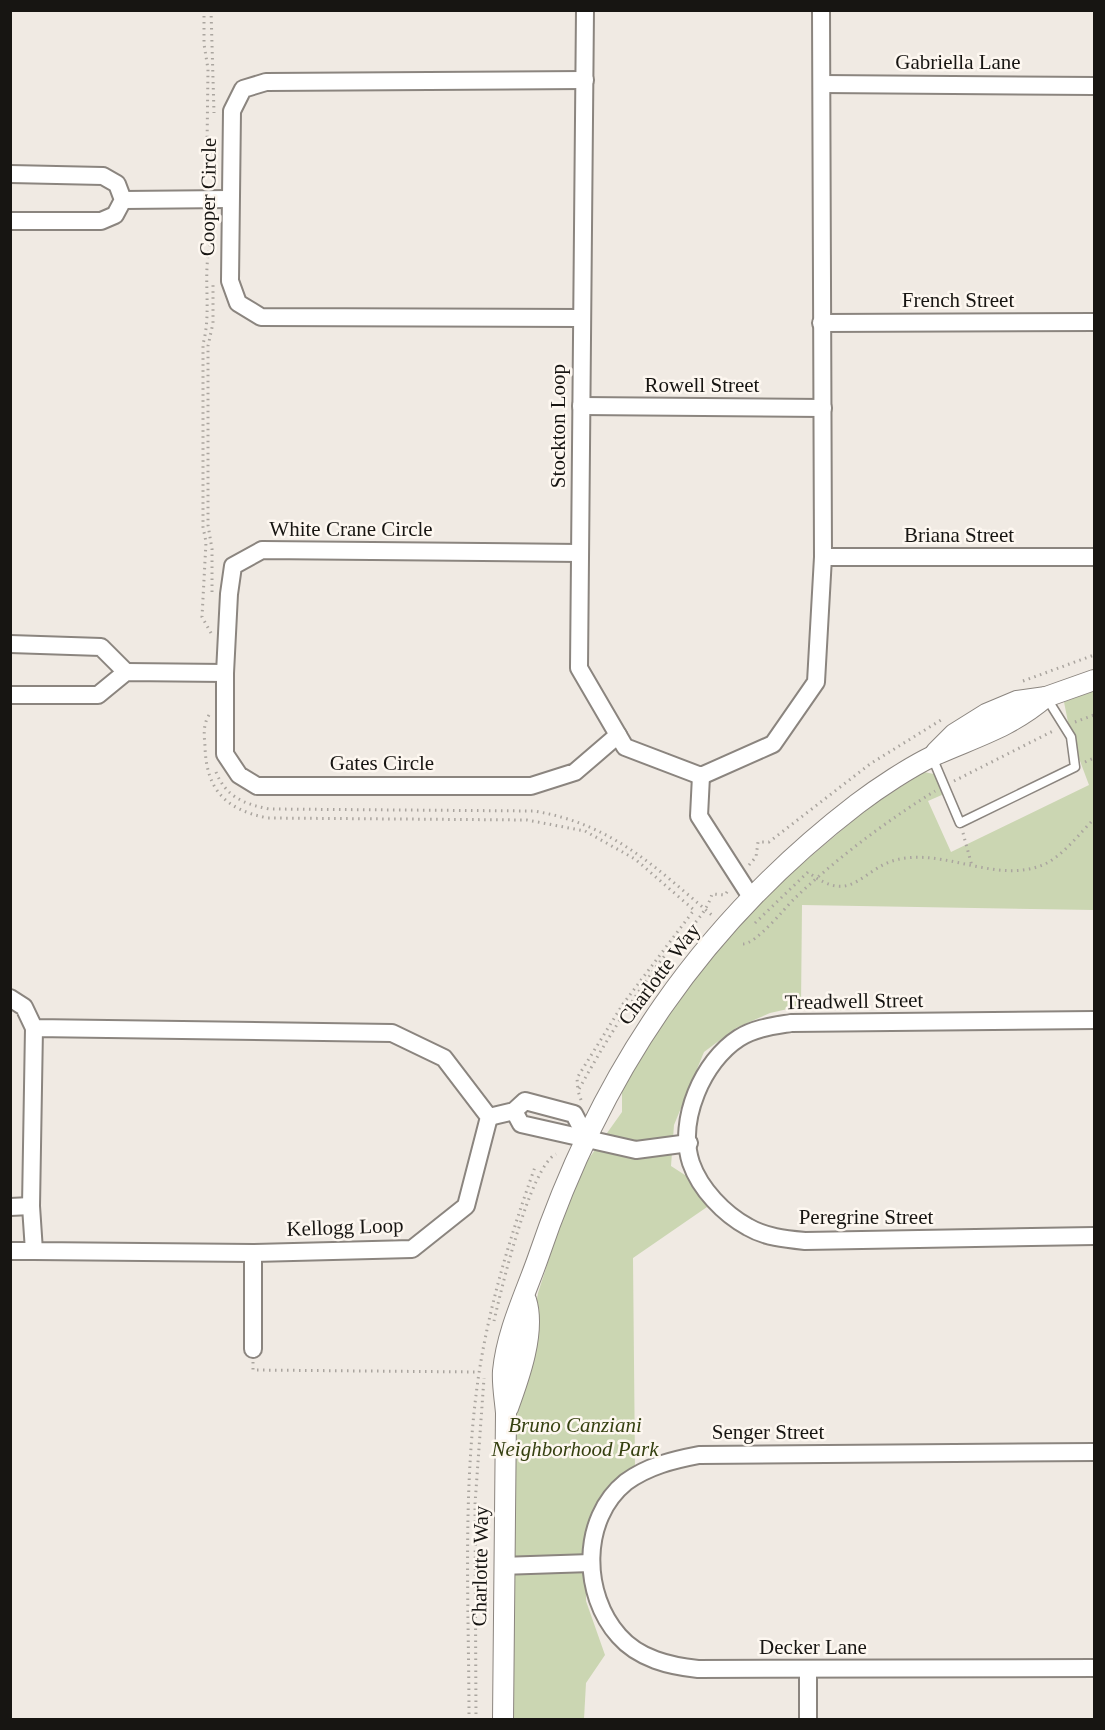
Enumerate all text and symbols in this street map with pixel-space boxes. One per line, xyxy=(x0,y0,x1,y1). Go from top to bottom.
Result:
street label: Gabriella Lane xyxy=(895,50,1021,74)
street label: Cooper Circle xyxy=(195,138,221,256)
street label: French Street xyxy=(902,288,1014,312)
street label: Stockton Loop xyxy=(546,364,570,488)
street label: Rowell Street xyxy=(645,373,760,397)
street label: White Crane Circle xyxy=(269,517,433,541)
street label: Briana Street xyxy=(904,523,1014,547)
street label: Gates Circle xyxy=(330,751,434,775)
street label: Charlotte Way xyxy=(613,918,705,1030)
street label: Treadwell Street xyxy=(784,988,924,1014)
street label: Peregrine Street xyxy=(799,1205,934,1229)
street label: Kellogg Loop xyxy=(286,1213,404,1241)
park label: Bruno Canziani Neighborhood Park xyxy=(490,1413,659,1461)
street label: Senger Street xyxy=(712,1420,824,1444)
street label: Charlotte Way xyxy=(467,1505,493,1627)
street label: Decker Lane xyxy=(759,1635,867,1659)

